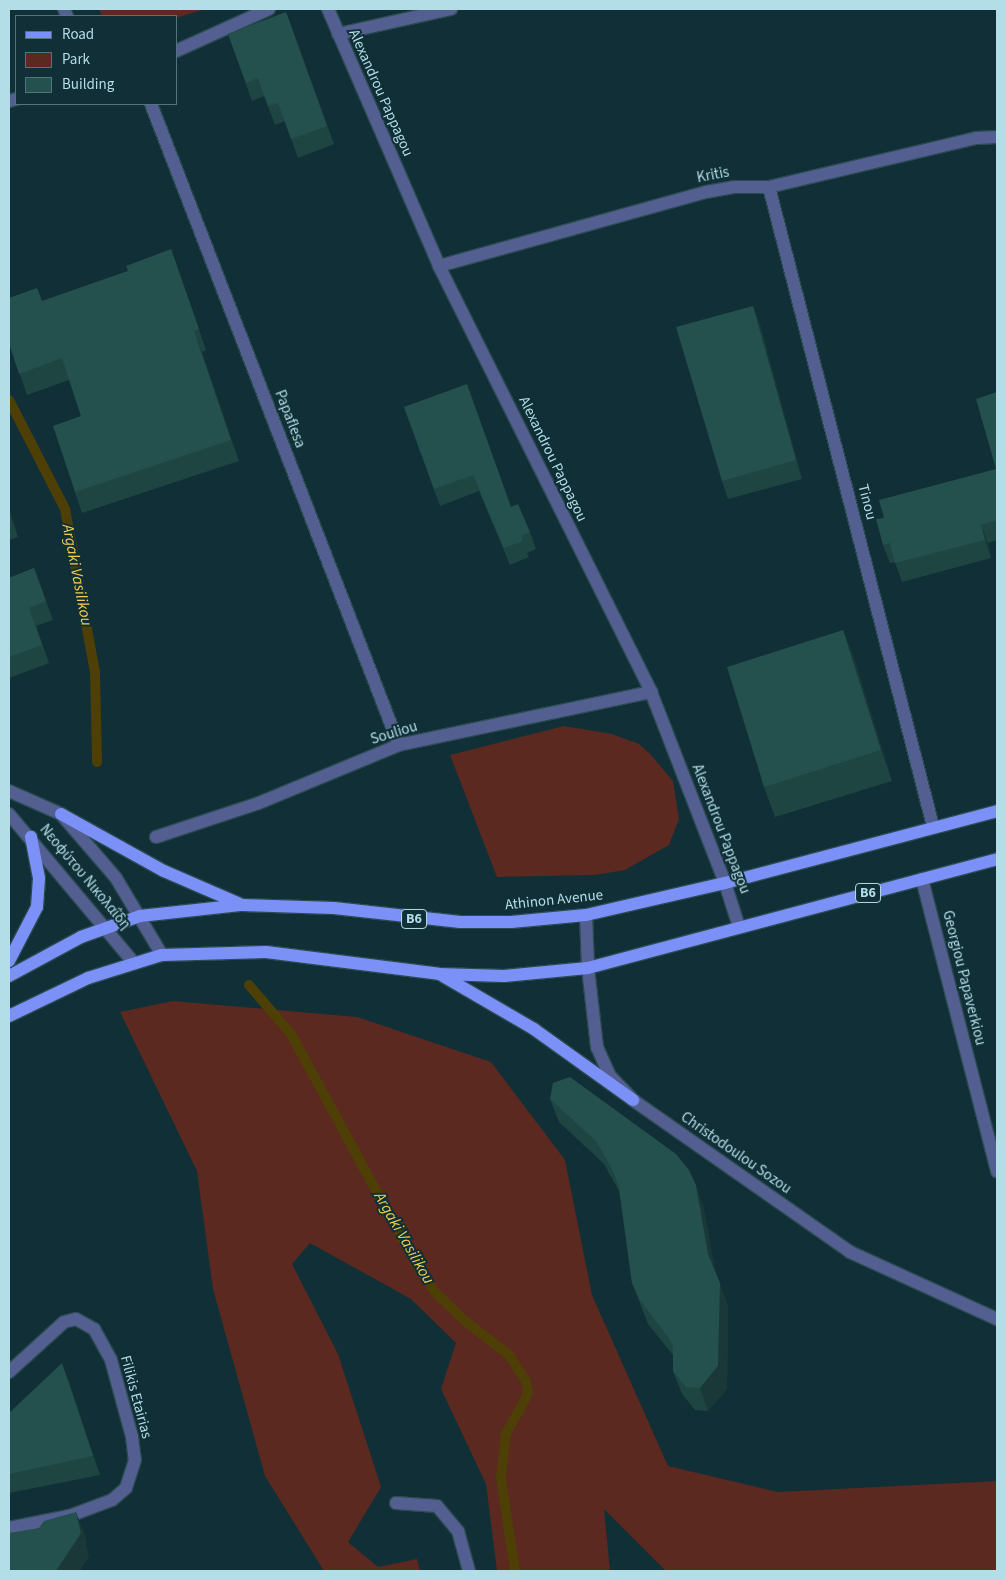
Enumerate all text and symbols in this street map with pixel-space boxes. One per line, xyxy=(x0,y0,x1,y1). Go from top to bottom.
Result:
legend xyxy=(15,15,178,105)
text: Road xyxy=(62,24,94,45)
street label: Alexandrou Pappagou xyxy=(345,27,417,159)
text: Park xyxy=(62,49,90,70)
text: Building xyxy=(62,74,114,95)
street label: Kritis xyxy=(695,163,731,187)
street label: Papaflesa xyxy=(271,387,309,451)
street label: Alexandrou Pappagou xyxy=(515,393,591,525)
street label: Tinou xyxy=(854,482,880,522)
water label: Argaki Vasilikou xyxy=(58,523,96,627)
street label: Souliou xyxy=(368,717,420,749)
street label: Alexandrou Pappagou xyxy=(688,762,754,896)
street label: Νεοφύτου Νικολαΐδη xyxy=(36,821,134,933)
road number: B6 xyxy=(854,881,882,904)
street label: Athinon Avenue xyxy=(504,886,604,914)
road number: B6 xyxy=(400,908,428,931)
street label: Georgiou Papaverkiou xyxy=(939,909,989,1047)
street label: Christodoulou Sozou xyxy=(677,1108,795,1198)
water label: Argaki Vasilikou xyxy=(370,1189,438,1287)
street label: Filikis Etairias xyxy=(116,1353,156,1441)

